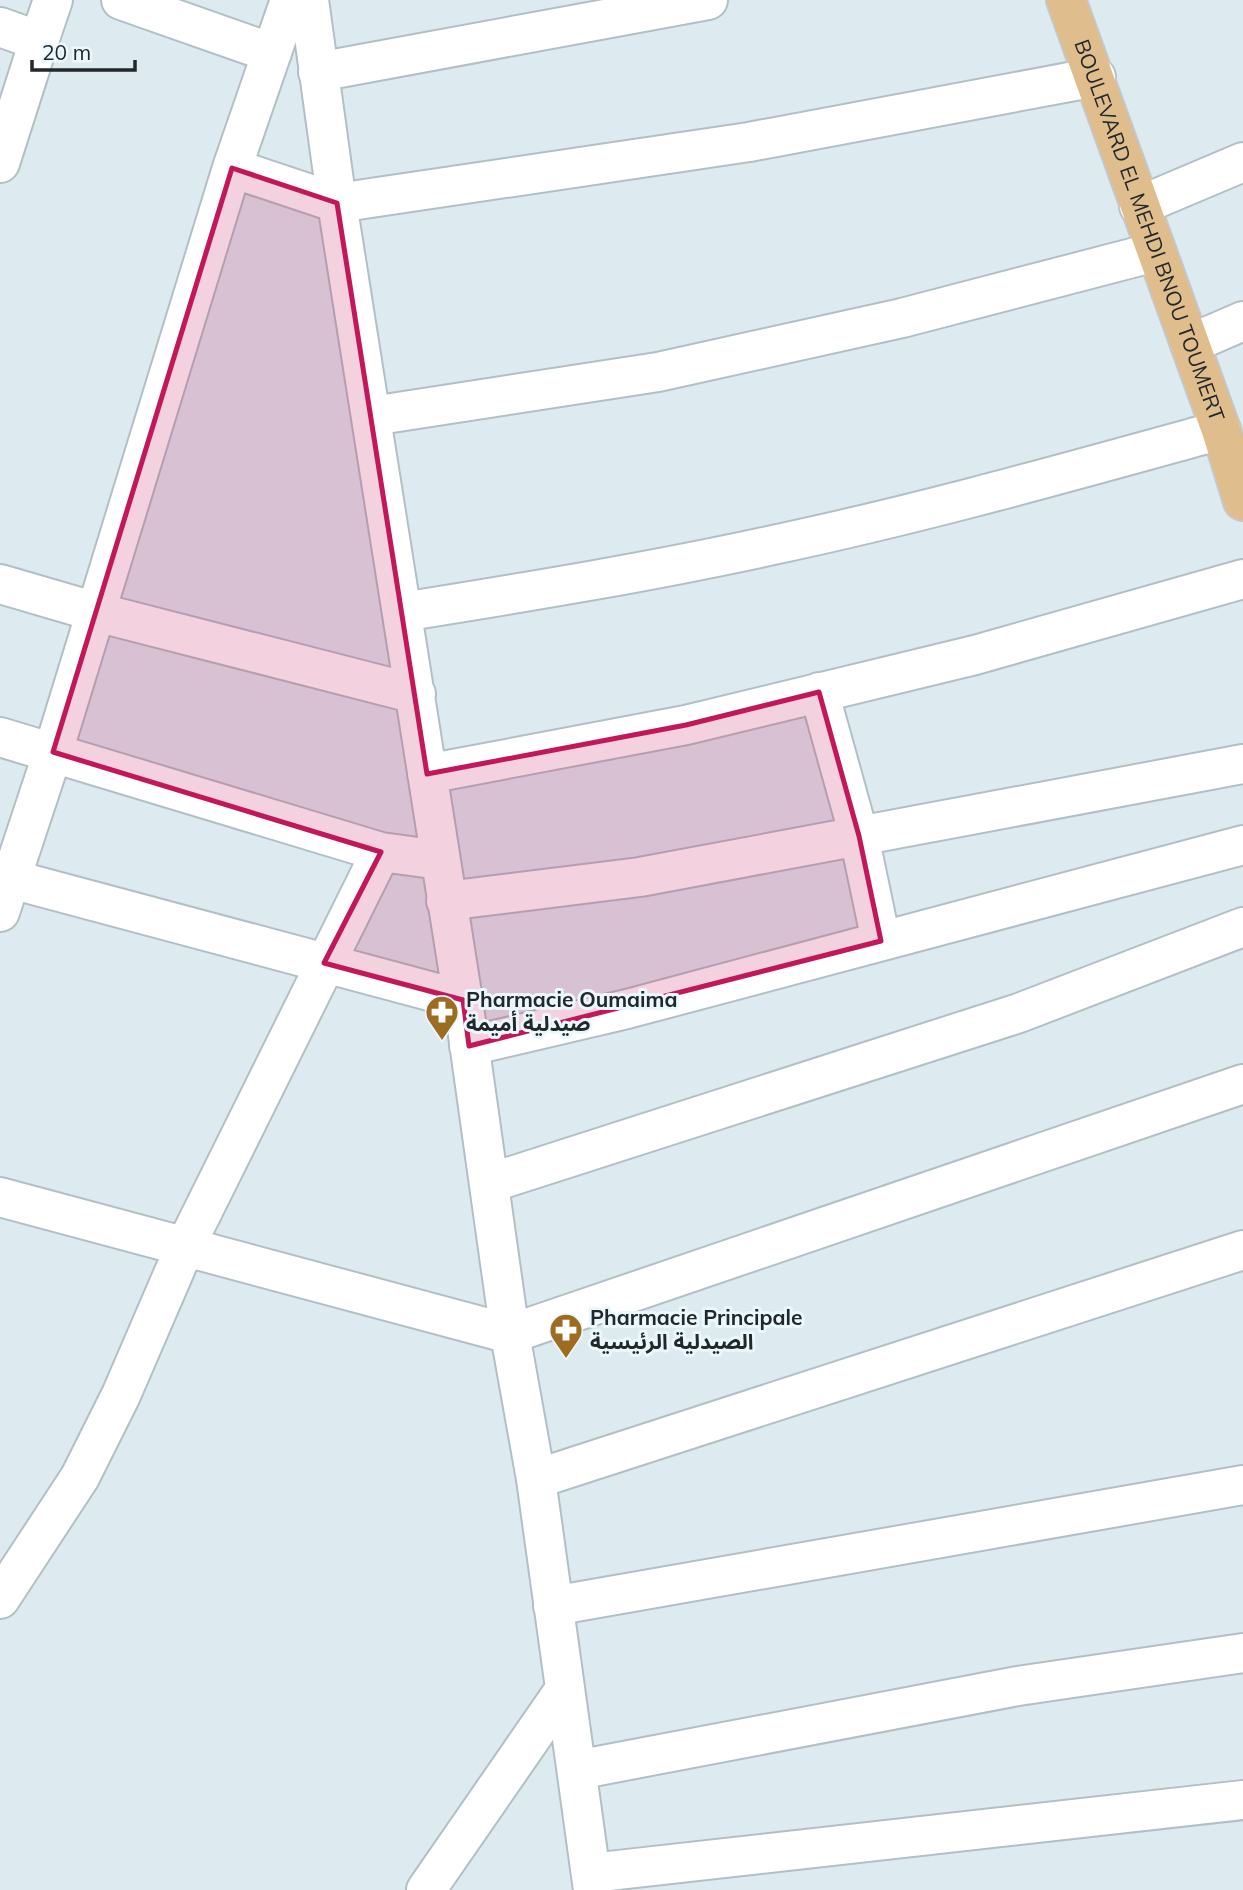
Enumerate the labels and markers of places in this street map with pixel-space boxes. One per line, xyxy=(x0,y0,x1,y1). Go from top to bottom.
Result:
place label: Pharmacie Oumaima صيدلية أميمة xyxy=(466,986,677,1036)
pharmacy icon: Pharmacie Oumaima صيدلية أميمة xyxy=(423,993,461,1042)
place label: Pharmacie Principale الصيدلية الرئيسية xyxy=(590,1304,802,1354)
pharmacy icon: Pharmacie Principale الصيدلية الرئيسية xyxy=(547,1311,585,1360)

